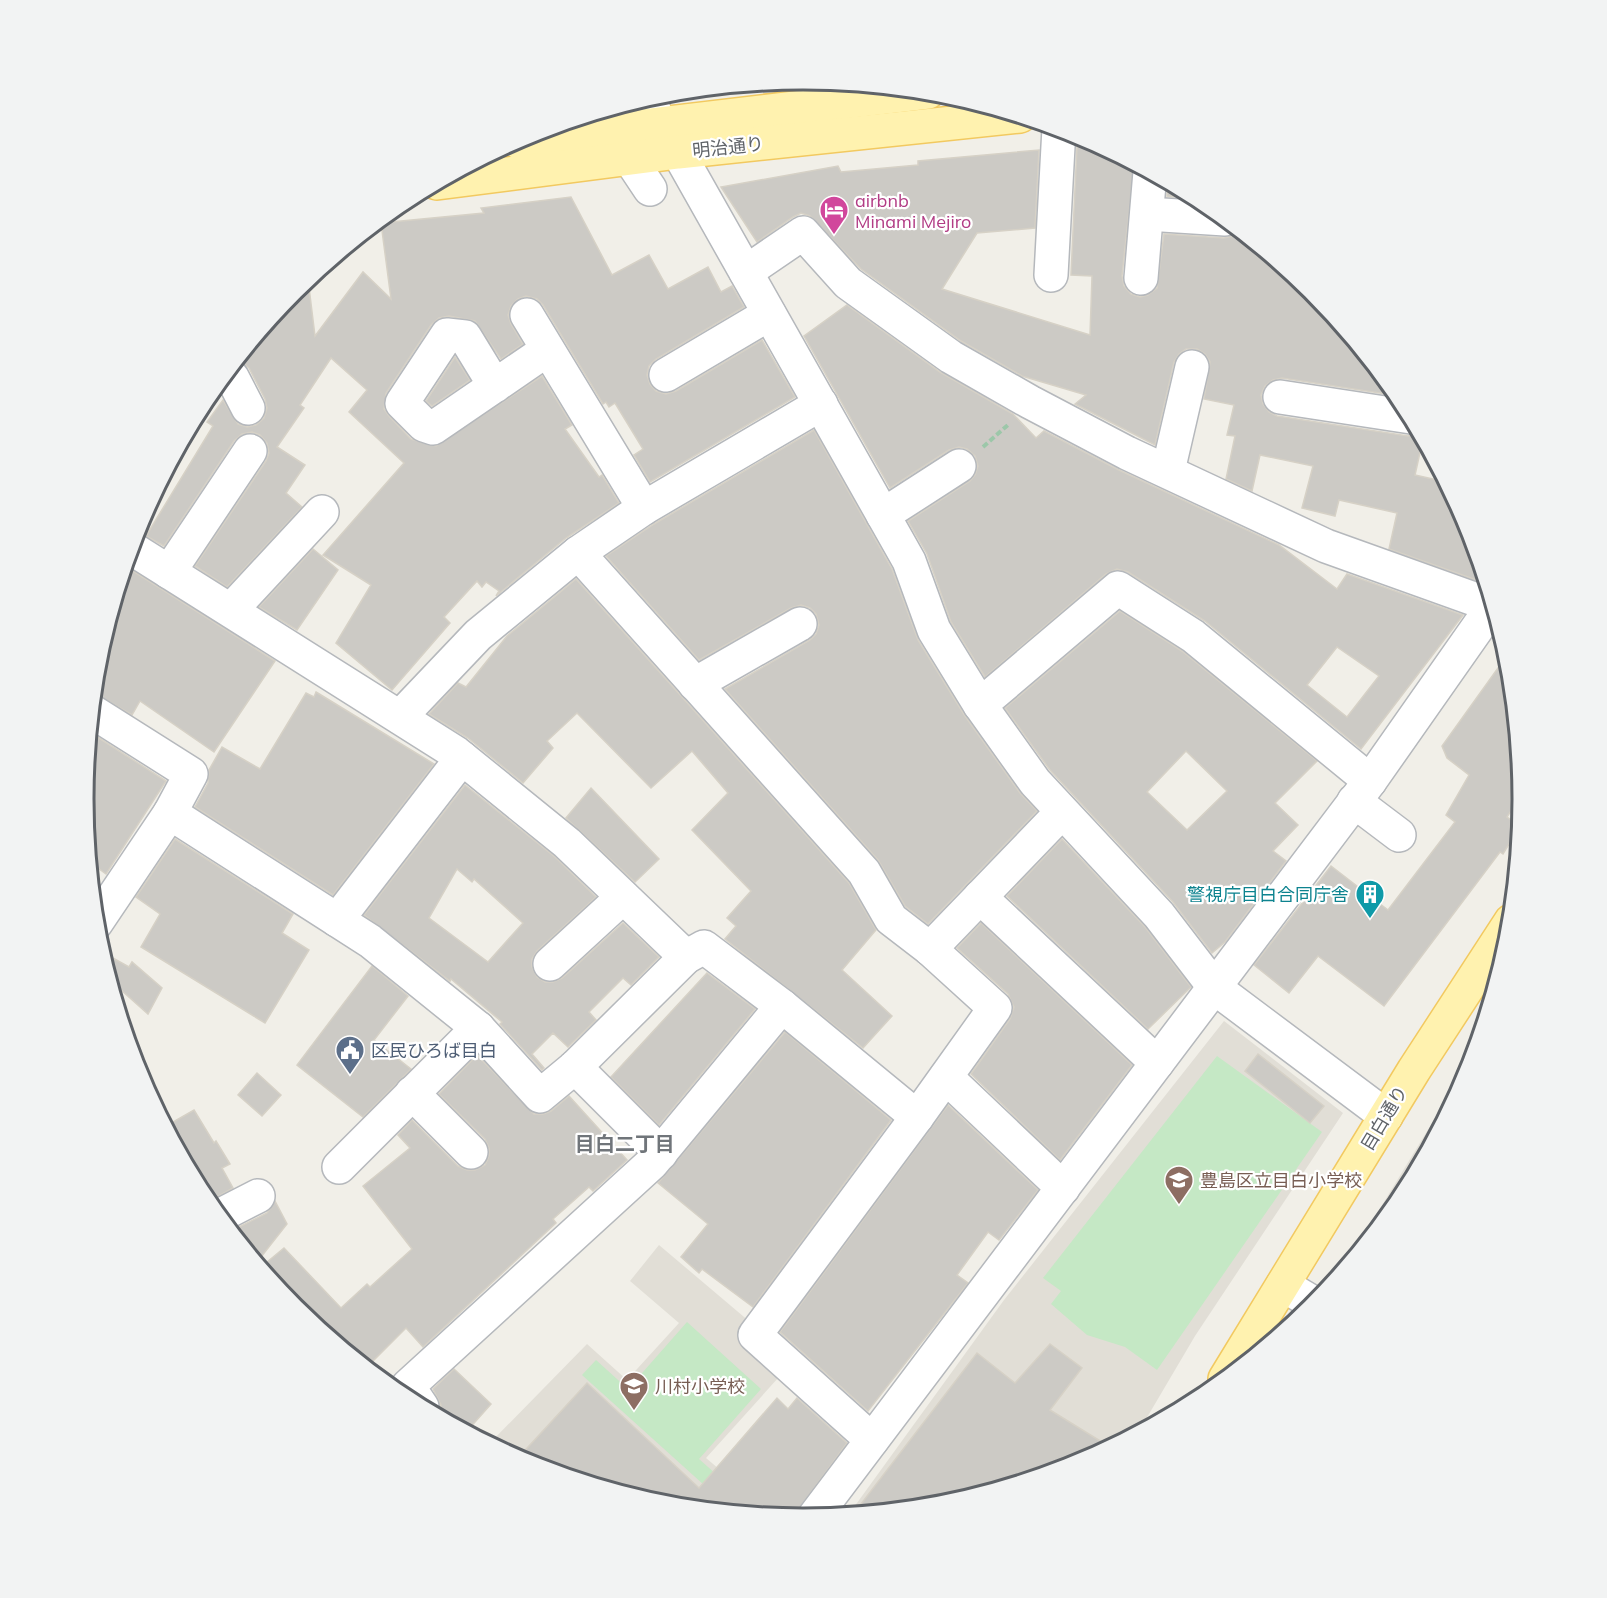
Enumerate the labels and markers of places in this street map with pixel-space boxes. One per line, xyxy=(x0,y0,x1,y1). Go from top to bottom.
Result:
place label: airbnb Minami Mejiro xyxy=(855,189,971,233)
hotel icon: airbnb Minami Mejiro xyxy=(818,194,850,236)
building icon: 警視庁目白合同庁舎 xyxy=(1354,878,1386,920)
place label: 警視庁目白合同庁舎 xyxy=(1187,883,1349,906)
public building icon: 区民ひろば目白 xyxy=(334,1034,366,1076)
place label: 区民ひろば目白 xyxy=(371,1039,497,1062)
school or university icon: 豊島区立目白小学校 xyxy=(1163,1164,1195,1206)
place label: 豊島区立目白小学校 xyxy=(1200,1169,1362,1192)
school or university icon: 川村小学校 xyxy=(618,1370,650,1412)
place label: 川村小学校 xyxy=(655,1375,745,1398)

